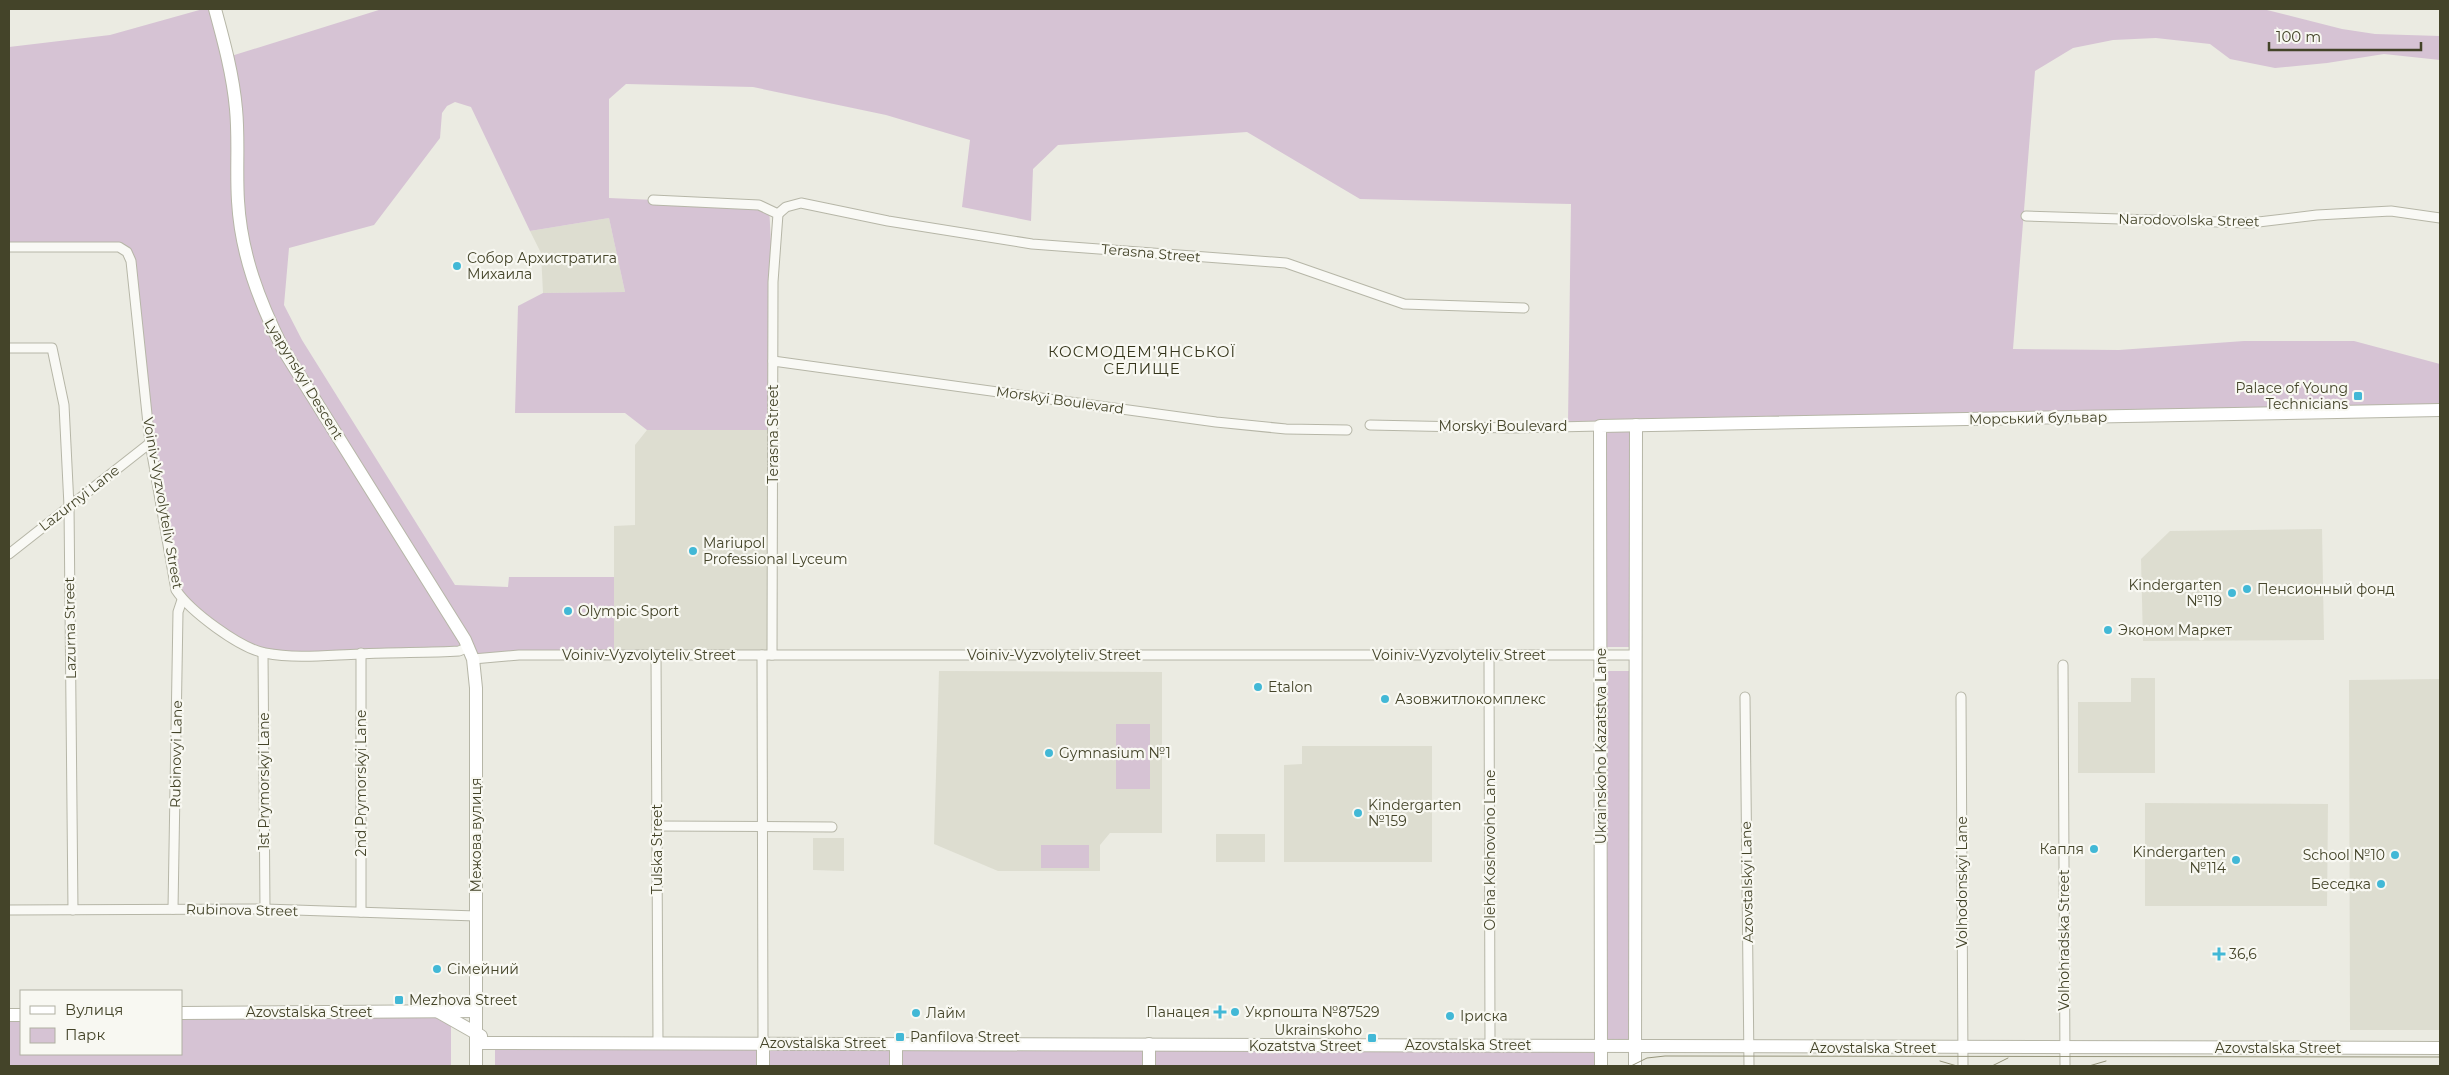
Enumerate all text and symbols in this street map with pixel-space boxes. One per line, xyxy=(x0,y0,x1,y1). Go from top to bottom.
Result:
scale bar xyxy=(2269,20,2422,52)
text: 100 m xyxy=(2276,27,2321,46)
street label: Narodovolska Street xyxy=(2118,210,2260,230)
street label: Terasna Street xyxy=(1101,240,1202,266)
place label: Собор Архистратига Михаила xyxy=(467,249,617,283)
marker: Собор Архистратига Михаила xyxy=(451,260,463,272)
street label: Lyapynskyi Descent xyxy=(261,315,347,443)
district label: КОСМОДЕМ’ЯНСЬКОЇ СЕЛИЩЕ xyxy=(1048,342,1236,378)
place label: Palace of Young Technicians xyxy=(2236,379,2348,413)
street label: Morskyi Boulevard xyxy=(995,382,1125,418)
street label: Terasna Street xyxy=(764,384,782,484)
marker: Palace of Young Technicians xyxy=(2352,390,2364,402)
street label: Морський бульвар xyxy=(1969,408,2107,428)
street label: Voiniv-Vyzvolyteliv Street xyxy=(139,416,187,591)
street label: Morskyi Boulevard xyxy=(1439,417,1567,435)
street label: Lazurnyi Lane xyxy=(35,461,123,535)
place label: Mariupol Professional Lyceum xyxy=(703,534,848,568)
marker: Mariupol Professional Lyceum xyxy=(687,545,699,557)
street label: Lazurna Street xyxy=(60,576,80,679)
place label: Kindergarten №119 xyxy=(2128,576,2222,610)
place label: Пенсионный фонд xyxy=(2257,580,2395,598)
marker: Пенсионный фонд xyxy=(2241,583,2253,595)
marker: Kindergarten №119 xyxy=(2226,587,2238,599)
place label: Olympic Sport xyxy=(578,602,679,620)
marker: Olympic Sport xyxy=(562,605,574,617)
place label: Эконом Маркет xyxy=(2118,621,2232,639)
marker: Эконом Маркет xyxy=(2102,624,2114,636)
street label: Voiniv-Vyzvolyteliv Street xyxy=(562,646,736,664)
street label: Voiniv-Vyzvolyteliv Street xyxy=(967,646,1141,664)
street label: Voiniv-Vyzvolyteliv Street xyxy=(1372,646,1546,664)
street label: Ukrainskoho Kazatstva Lane xyxy=(1592,648,1610,844)
place label: Etalon xyxy=(1268,678,1313,696)
marker: Etalon xyxy=(1252,681,1264,693)
place label: Азовжитлокомплекс xyxy=(1395,690,1546,708)
marker: Азовжитлокомплекс xyxy=(1379,693,1391,705)
street label: Rubinovyi Lane xyxy=(166,700,186,808)
street label: 2nd Prymorskyi Lane xyxy=(352,710,370,856)
street label: 1st Prymorskyi Lane xyxy=(255,712,273,850)
place label: Gymnasium №1 xyxy=(1059,744,1171,762)
marker: Gymnasium №1 xyxy=(1043,747,1055,759)
street label: Oleha Koshovoho Lane xyxy=(1481,769,1499,931)
street label: Межова вулиця xyxy=(467,777,485,893)
place label: Kindergarten №159 xyxy=(1368,796,1462,830)
street label: Tulska Street xyxy=(648,804,666,894)
marker: Kindergarten №159 xyxy=(1352,807,1364,819)
street label: Volhodonskyi Lane xyxy=(1953,816,1971,948)
street label: Azovstalskyi Lane xyxy=(1737,821,1757,943)
place label: Капля xyxy=(2039,840,2084,858)
marker: Капля xyxy=(2088,843,2100,855)
place label: Kindergarten №114 xyxy=(2132,843,2227,877)
place label: School №10 xyxy=(2303,846,2385,864)
marker: School №10 xyxy=(2389,849,2401,861)
marker: Kindergarten №114 xyxy=(2230,854,2242,866)
street label: Volhohradska Street xyxy=(2055,869,2073,1011)
place label: Беседка xyxy=(2311,875,2371,893)
marker: Беседка xyxy=(2375,878,2387,890)
street label: Rubinova Street xyxy=(186,900,299,920)
place label: 36,6 xyxy=(2229,945,2257,963)
marker: 36,6 xyxy=(2213,948,2225,960)
place label: Сімейний xyxy=(447,960,519,978)
marker: Сімейний xyxy=(431,963,443,975)
legend xyxy=(20,990,182,1055)
place label: Mezhova Street xyxy=(409,991,518,1009)
marker: Mezhova Street xyxy=(393,994,405,1006)
text: Вулиця xyxy=(65,1000,123,1019)
street label: Azovstalska Street xyxy=(246,1003,373,1021)
place label: Панацея xyxy=(1146,1003,1210,1021)
place label: Укрпошта №87529 xyxy=(1245,1003,1380,1021)
place label: Лайм xyxy=(926,1004,966,1022)
marker: Панацея xyxy=(1214,1006,1226,1018)
marker: Укрпошта №87529 xyxy=(1229,1006,1241,1018)
marker: Лайм xyxy=(910,1007,922,1019)
place label: Іриска xyxy=(1460,1007,1508,1025)
marker: Іриска xyxy=(1444,1010,1456,1022)
place label: Ukrainskoho Kozatstva Street xyxy=(1249,1021,1362,1055)
text: Парк xyxy=(65,1025,105,1044)
place label: Panfilova Street xyxy=(910,1028,1020,1046)
marker: Panfilova Street xyxy=(894,1031,906,1043)
marker: Ukrainskoho Kozatstva Street xyxy=(1366,1032,1378,1044)
street label: Azovstalska Street xyxy=(760,1034,887,1052)
street label: Azovstalska Street xyxy=(1405,1036,1532,1054)
street label: Azovstalska Street xyxy=(1810,1039,1937,1057)
street label: Azovstalska Street xyxy=(2215,1039,2342,1057)

